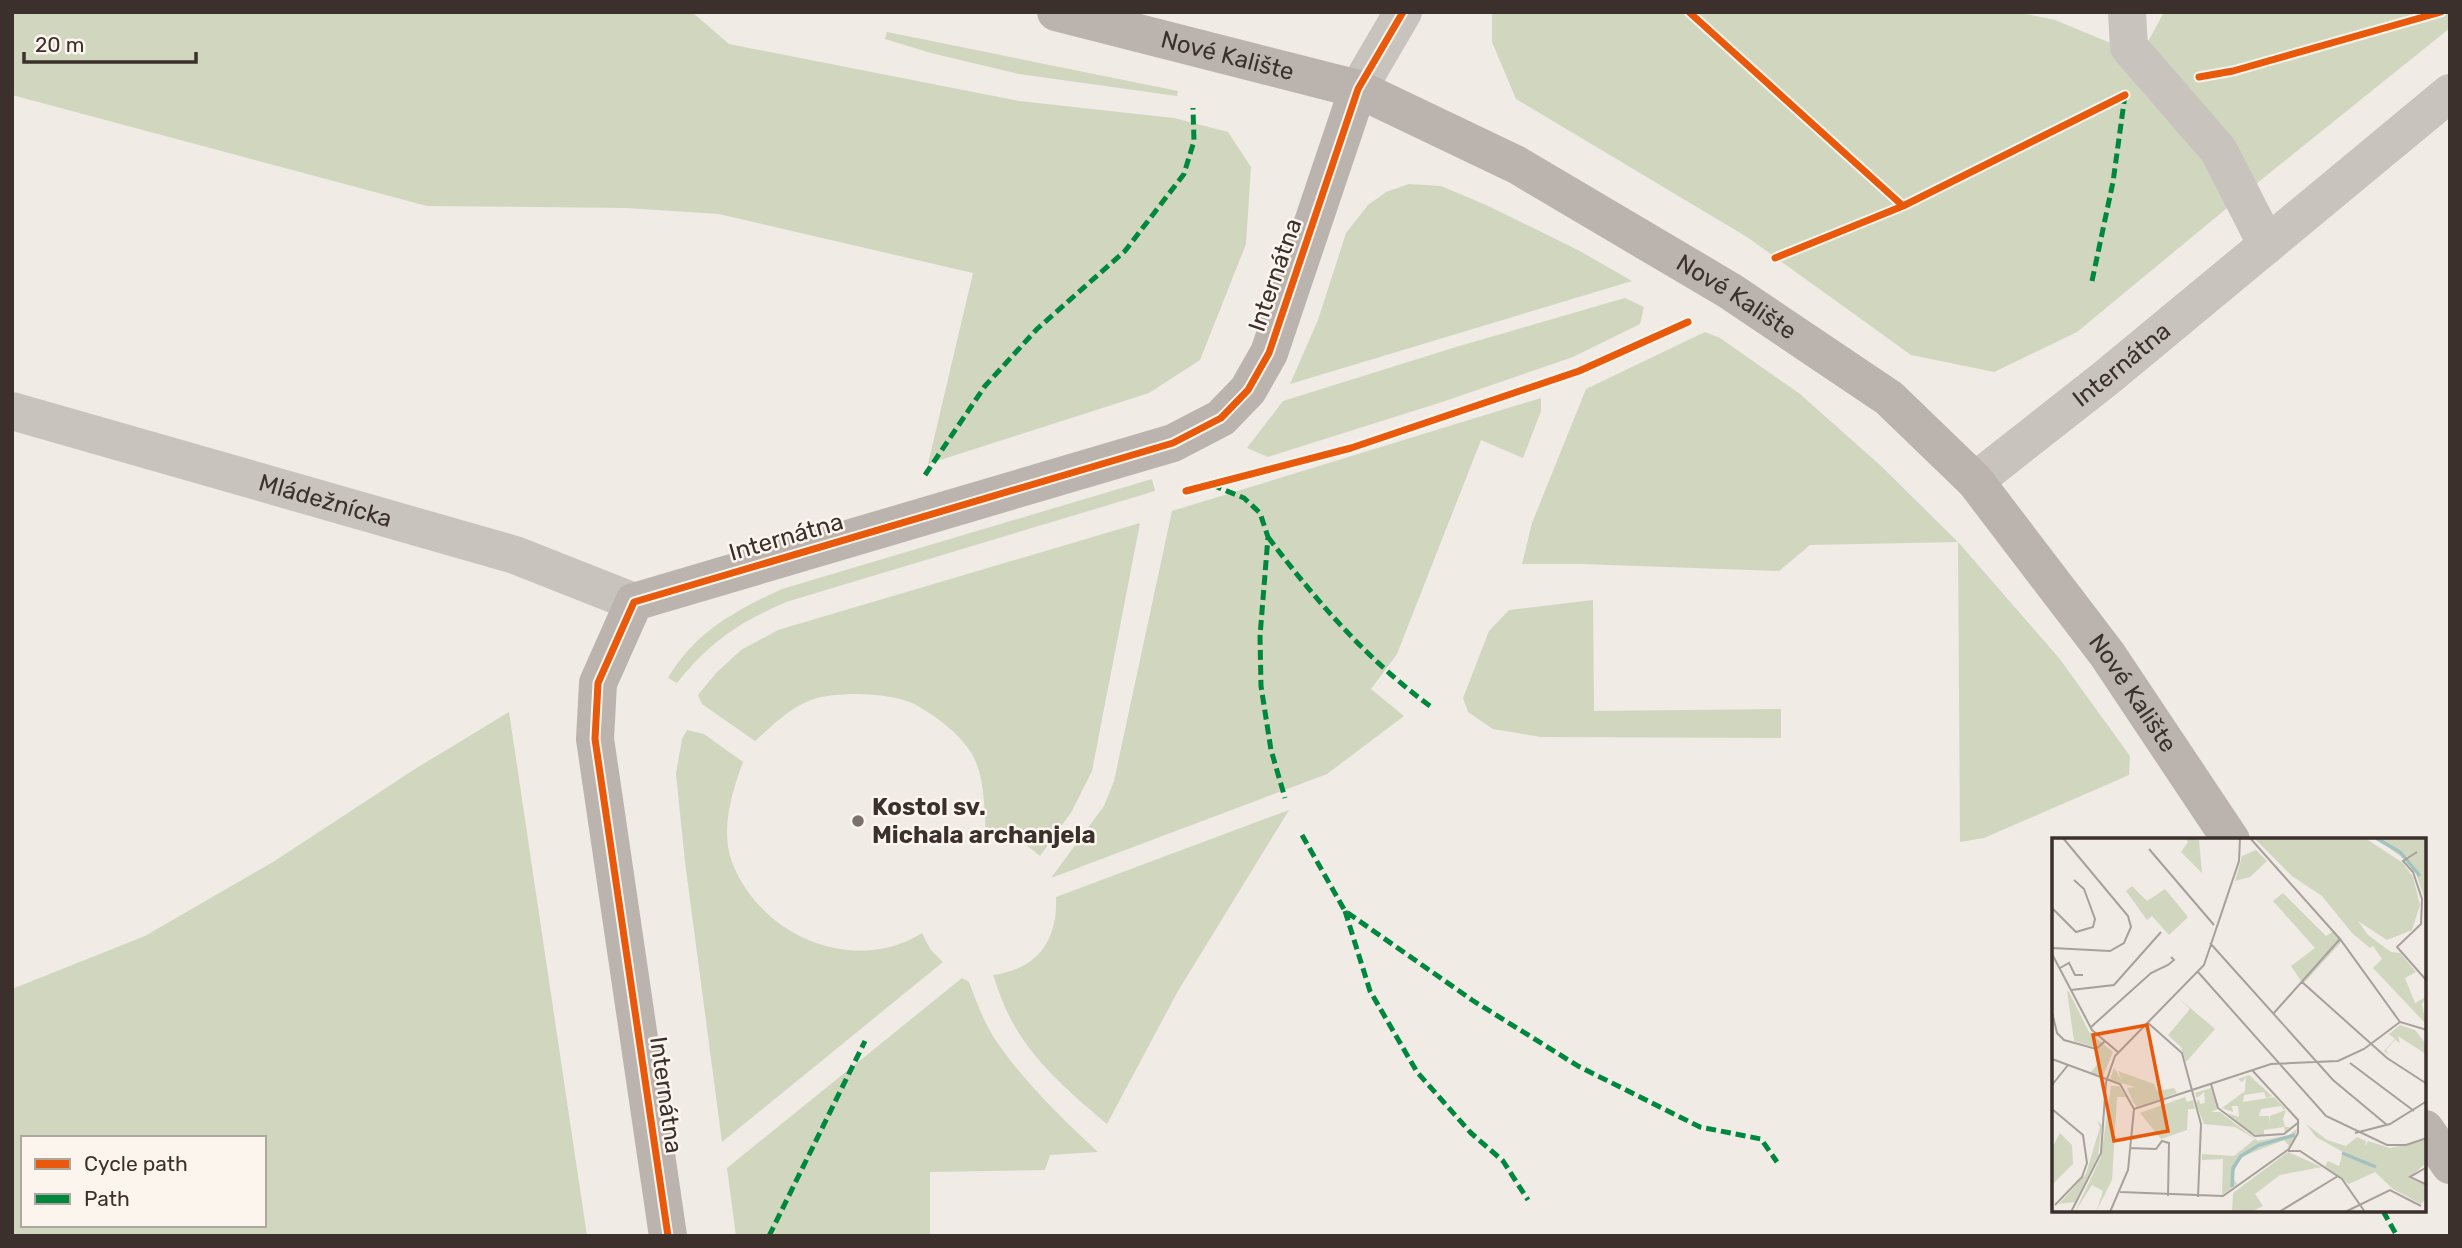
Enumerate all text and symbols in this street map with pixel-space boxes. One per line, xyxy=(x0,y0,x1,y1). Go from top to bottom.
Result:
scale bar xyxy=(24,21,196,65)
street label: Nové Kalište xyxy=(1158,25,1297,86)
text: 20 m xyxy=(35,32,84,57)
street label: Internátna xyxy=(1243,215,1307,335)
street label: Nové Kalište xyxy=(1672,249,1802,346)
street label: Internátna xyxy=(2067,317,2176,413)
street label: Mládežnícka xyxy=(256,468,395,533)
street label: Internátna xyxy=(726,507,846,567)
street label: Nové Kalište xyxy=(2083,629,2182,758)
place label: Kostol sv. Michala archanjela xyxy=(872,793,1096,849)
marker: Kostol sv. Michala archanjela xyxy=(850,813,866,829)
inset map xyxy=(2052,838,2427,1213)
street label: Internátna xyxy=(644,1035,688,1155)
legend xyxy=(21,1136,266,1227)
text: Cycle path xyxy=(84,1151,188,1176)
text: Path xyxy=(84,1186,130,1211)

